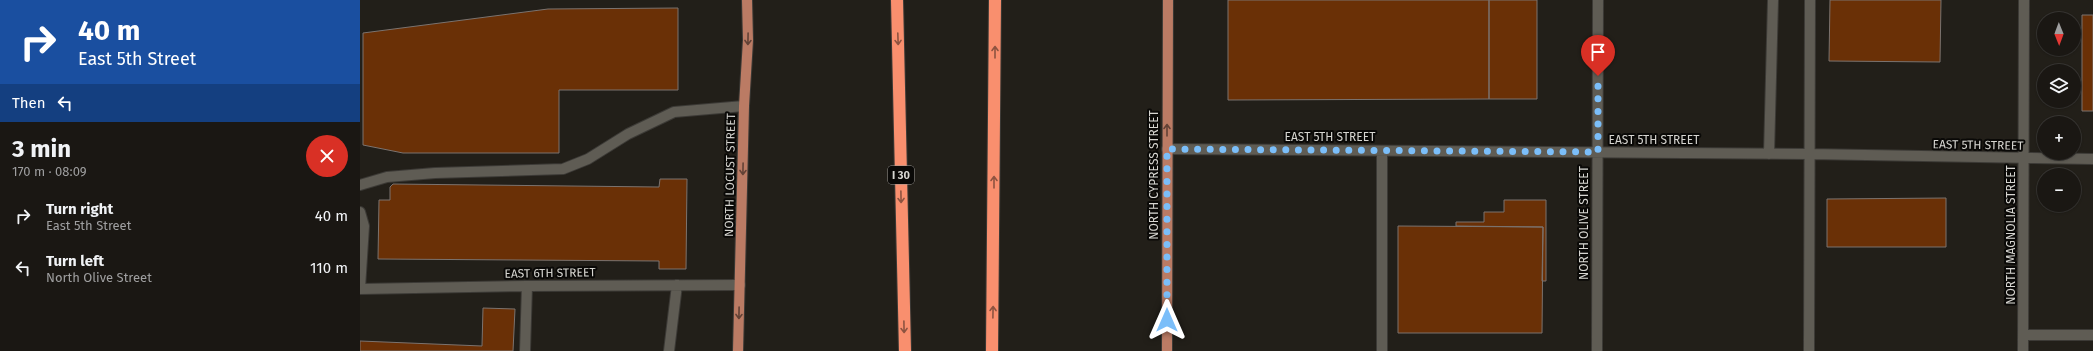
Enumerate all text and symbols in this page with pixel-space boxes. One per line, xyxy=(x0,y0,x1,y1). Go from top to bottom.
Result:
north arrow xyxy=(2037,12,2081,56)
map controls xyxy=(2037,12,2081,212)
text: 40 m xyxy=(78,14,141,47)
icon: right xyxy=(12,16,64,68)
one-way arrow xyxy=(744,32,752,45)
one-way arrow xyxy=(894,32,901,45)
pin xyxy=(1581,35,1615,76)
icon: arrive xyxy=(1587,41,1609,63)
one-way arrow xyxy=(991,46,999,59)
text: East 5th Street xyxy=(78,48,196,70)
button: layers xyxy=(2037,64,2081,108)
icon: left xyxy=(54,92,76,114)
text: Then xyxy=(12,94,46,112)
street label: NORTH CYPRESS STREET xyxy=(1147,109,1161,240)
street label: NORTH LOCUST STREET xyxy=(722,112,738,237)
button: + xyxy=(2037,116,2081,160)
one-way arrow xyxy=(1163,124,1171,137)
street label: EAST 5TH STREET xyxy=(1285,130,1376,144)
street label: EAST 5TH STREET xyxy=(1609,133,1700,147)
text: 3 min xyxy=(12,135,71,163)
button: close xyxy=(306,135,348,177)
street label: EAST 5TH STREET xyxy=(1932,137,2024,153)
one-way arrow xyxy=(739,162,747,175)
text: 170 m · 08:09 xyxy=(12,164,87,179)
street label: NORTH MAGNOLIA STREET xyxy=(2004,164,2018,305)
street label: NORTH OLIVE STREET xyxy=(1577,165,1591,280)
road number: I 30 xyxy=(888,166,914,184)
button: − xyxy=(2037,168,2081,212)
one-way arrow xyxy=(990,176,998,189)
one-way arrow xyxy=(898,190,905,203)
text: Turn right xyxy=(46,200,113,218)
icon: right xyxy=(12,205,34,227)
text: 40 m xyxy=(315,207,348,225)
text: East 5th Street xyxy=(46,218,131,233)
text: Turn left xyxy=(46,252,104,270)
icon: left xyxy=(12,257,34,279)
text: 110 m xyxy=(310,259,348,277)
street label: EAST 6TH STREET xyxy=(504,265,596,281)
text: North Olive Street xyxy=(46,270,152,285)
position arrow xyxy=(1146,299,1188,341)
one-way arrow xyxy=(736,306,743,319)
one-way arrow xyxy=(989,306,997,319)
one-way arrow xyxy=(900,320,908,333)

